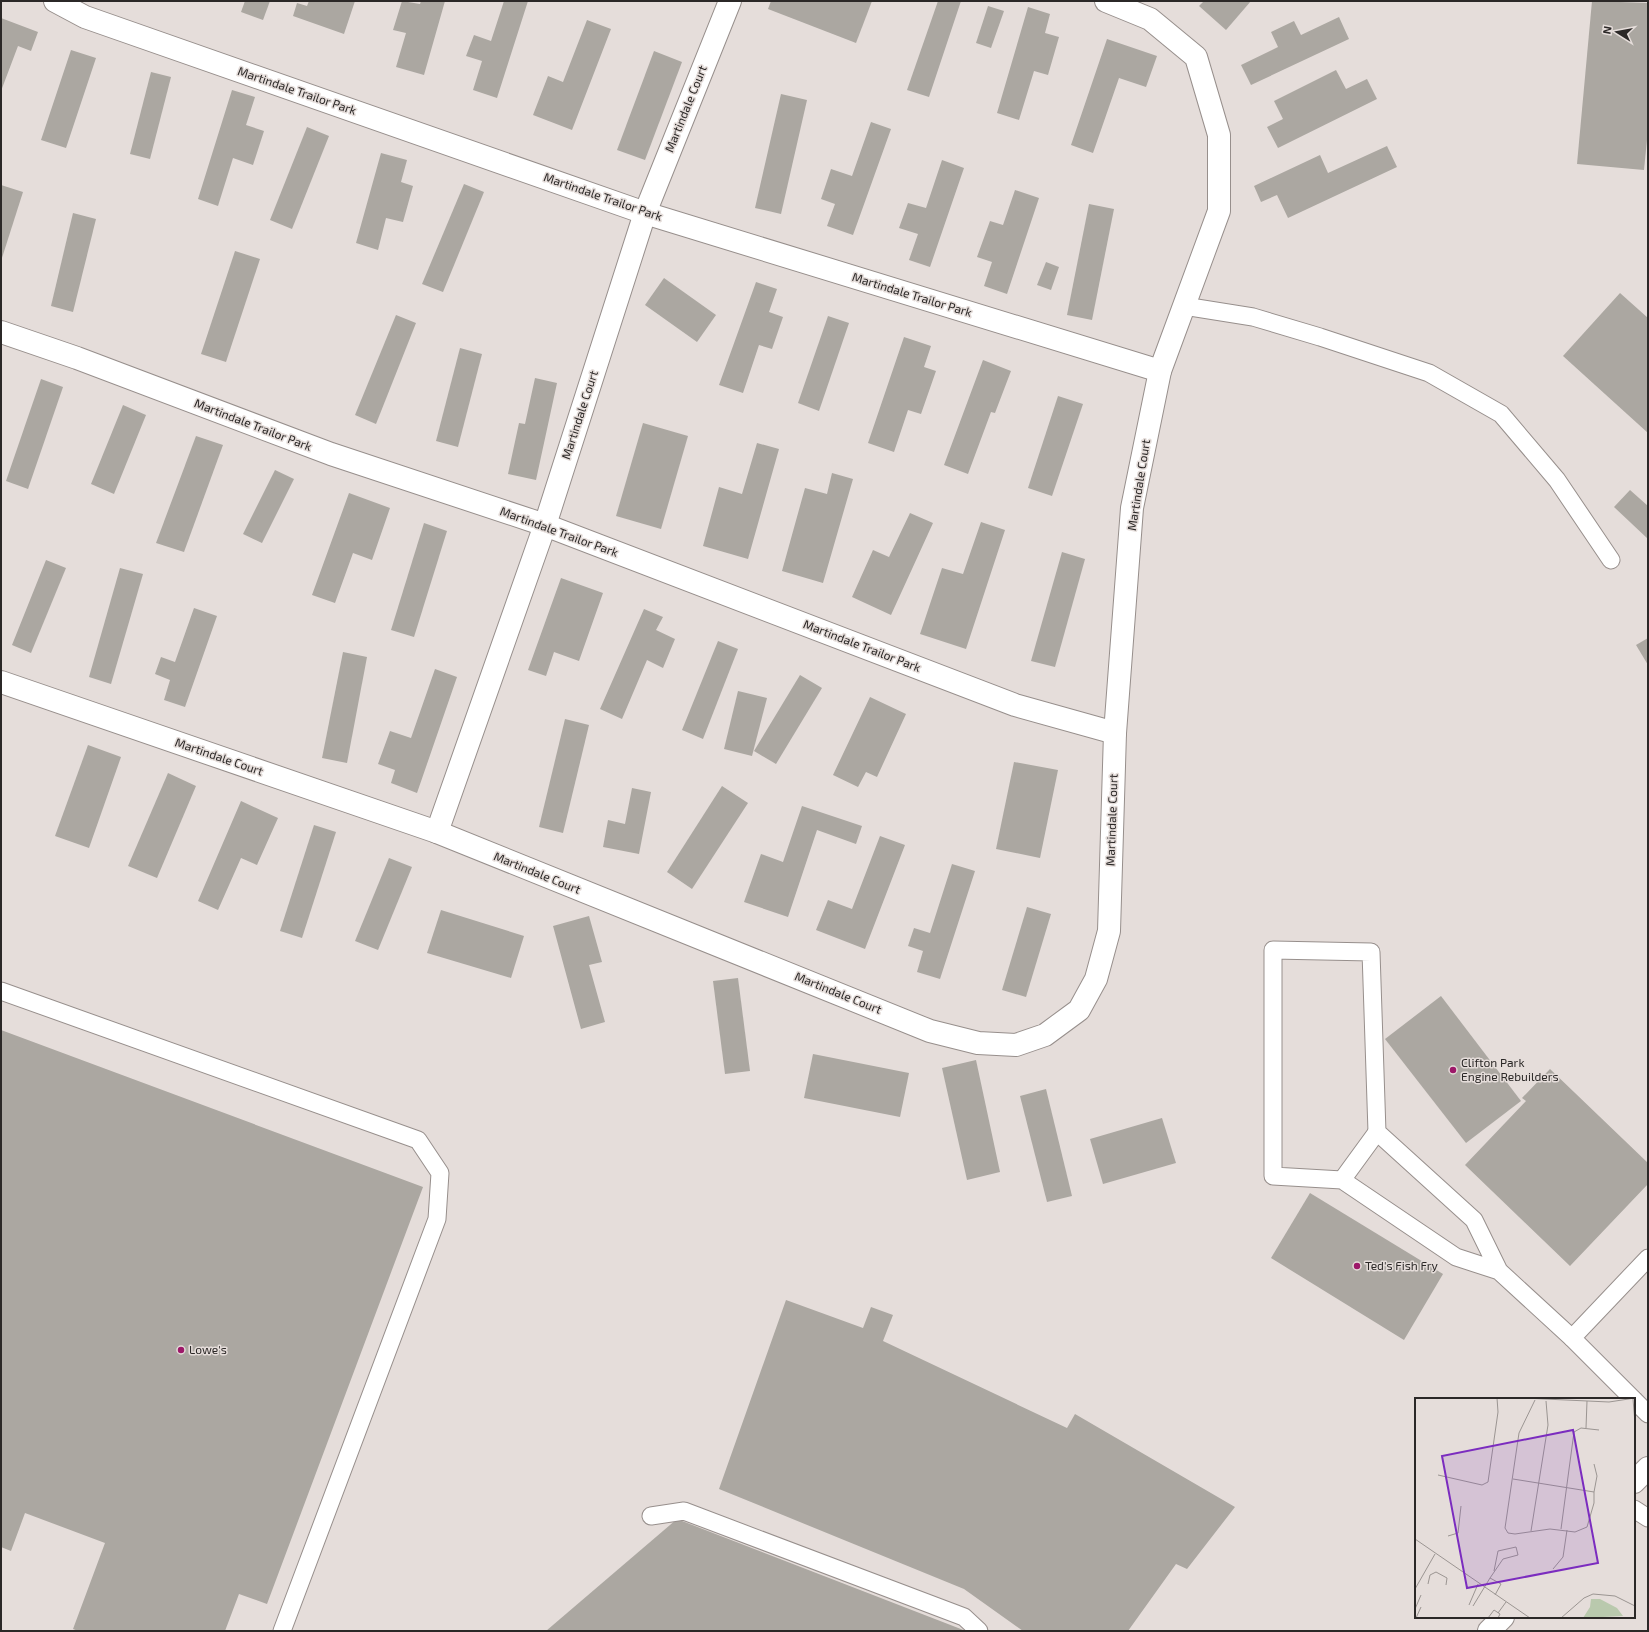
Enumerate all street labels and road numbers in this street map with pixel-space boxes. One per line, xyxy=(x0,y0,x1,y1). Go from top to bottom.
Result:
street label: Martindale Trailor Park xyxy=(236,63,359,117)
street label: Martindale Court xyxy=(661,63,709,154)
street label: Martindale Trailor Park xyxy=(542,169,665,223)
street label: Martindale Trailor Park xyxy=(851,269,974,319)
street label: Martindale Court xyxy=(558,368,600,461)
street label: Martindale Trailor Park xyxy=(193,395,314,453)
street label: Martindale Court xyxy=(1124,438,1152,532)
street label: Martindale Trailor Park xyxy=(498,503,620,559)
street label: Martindale Trailor Park xyxy=(802,616,923,674)
street label: Martindale Court xyxy=(173,734,266,778)
street label: Martindale Court xyxy=(1102,773,1120,866)
street label: Martindale Court xyxy=(492,848,583,896)
street label: Martindale Court xyxy=(793,968,884,1016)

